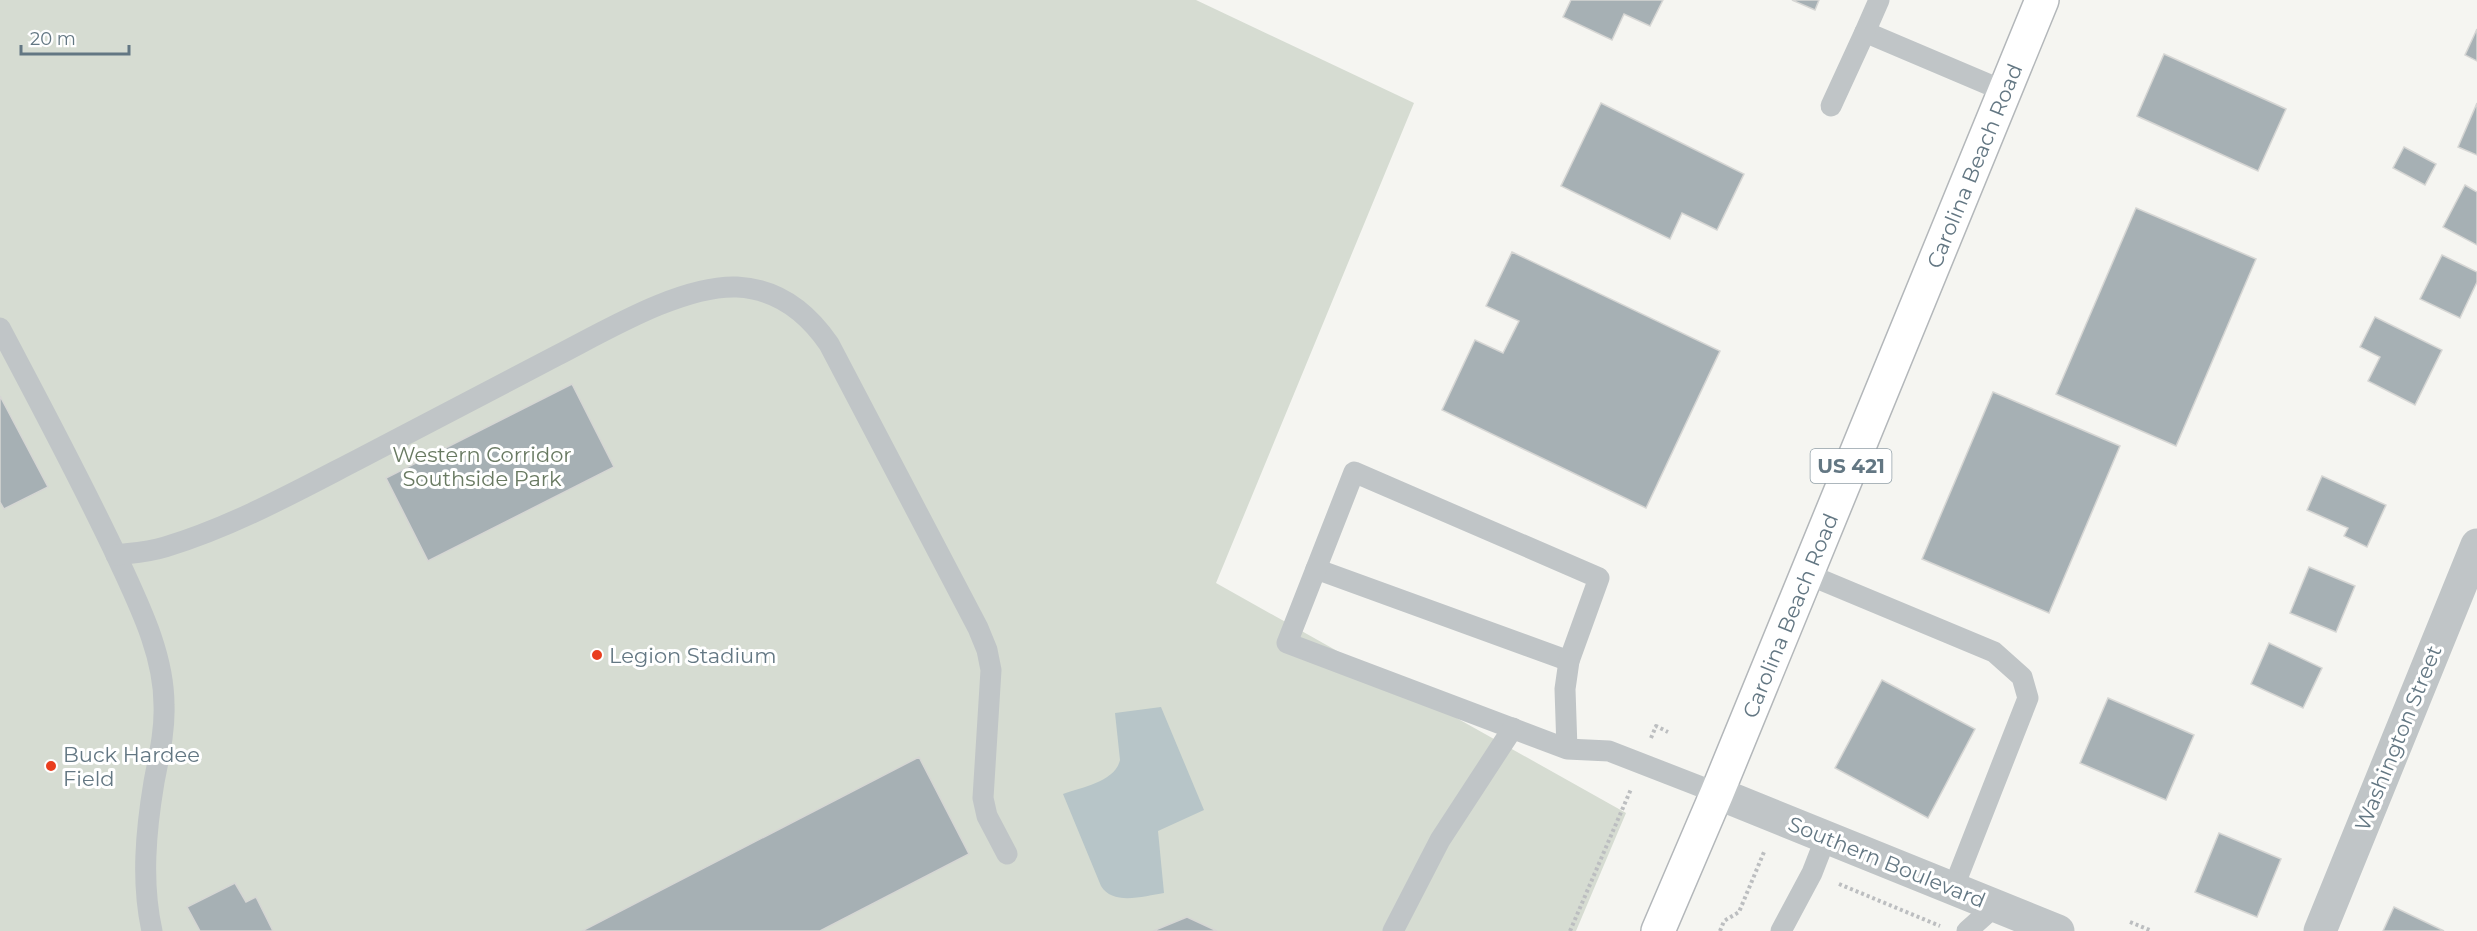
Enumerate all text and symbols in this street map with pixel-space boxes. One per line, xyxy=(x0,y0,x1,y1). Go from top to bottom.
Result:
scale bar xyxy=(21,18,129,56)
text: 20 m xyxy=(30,28,76,50)
street label: Carolina Beach Road xyxy=(1921,60,2027,272)
park label: Western Corridor Southside Park xyxy=(392,442,572,491)
road number: US 421 xyxy=(1810,449,1892,483)
street label: Carolina Beach Road xyxy=(1737,509,1843,721)
street label: Washington Street xyxy=(2349,642,2447,834)
place label: Legion Stadium xyxy=(609,643,776,668)
marker: Legion Stadium xyxy=(590,648,604,662)
place label: Buck Hardee Field xyxy=(63,742,200,791)
marker: Buck Hardee Field xyxy=(44,759,58,773)
street label: Southern Boulevard xyxy=(1785,811,1989,913)

